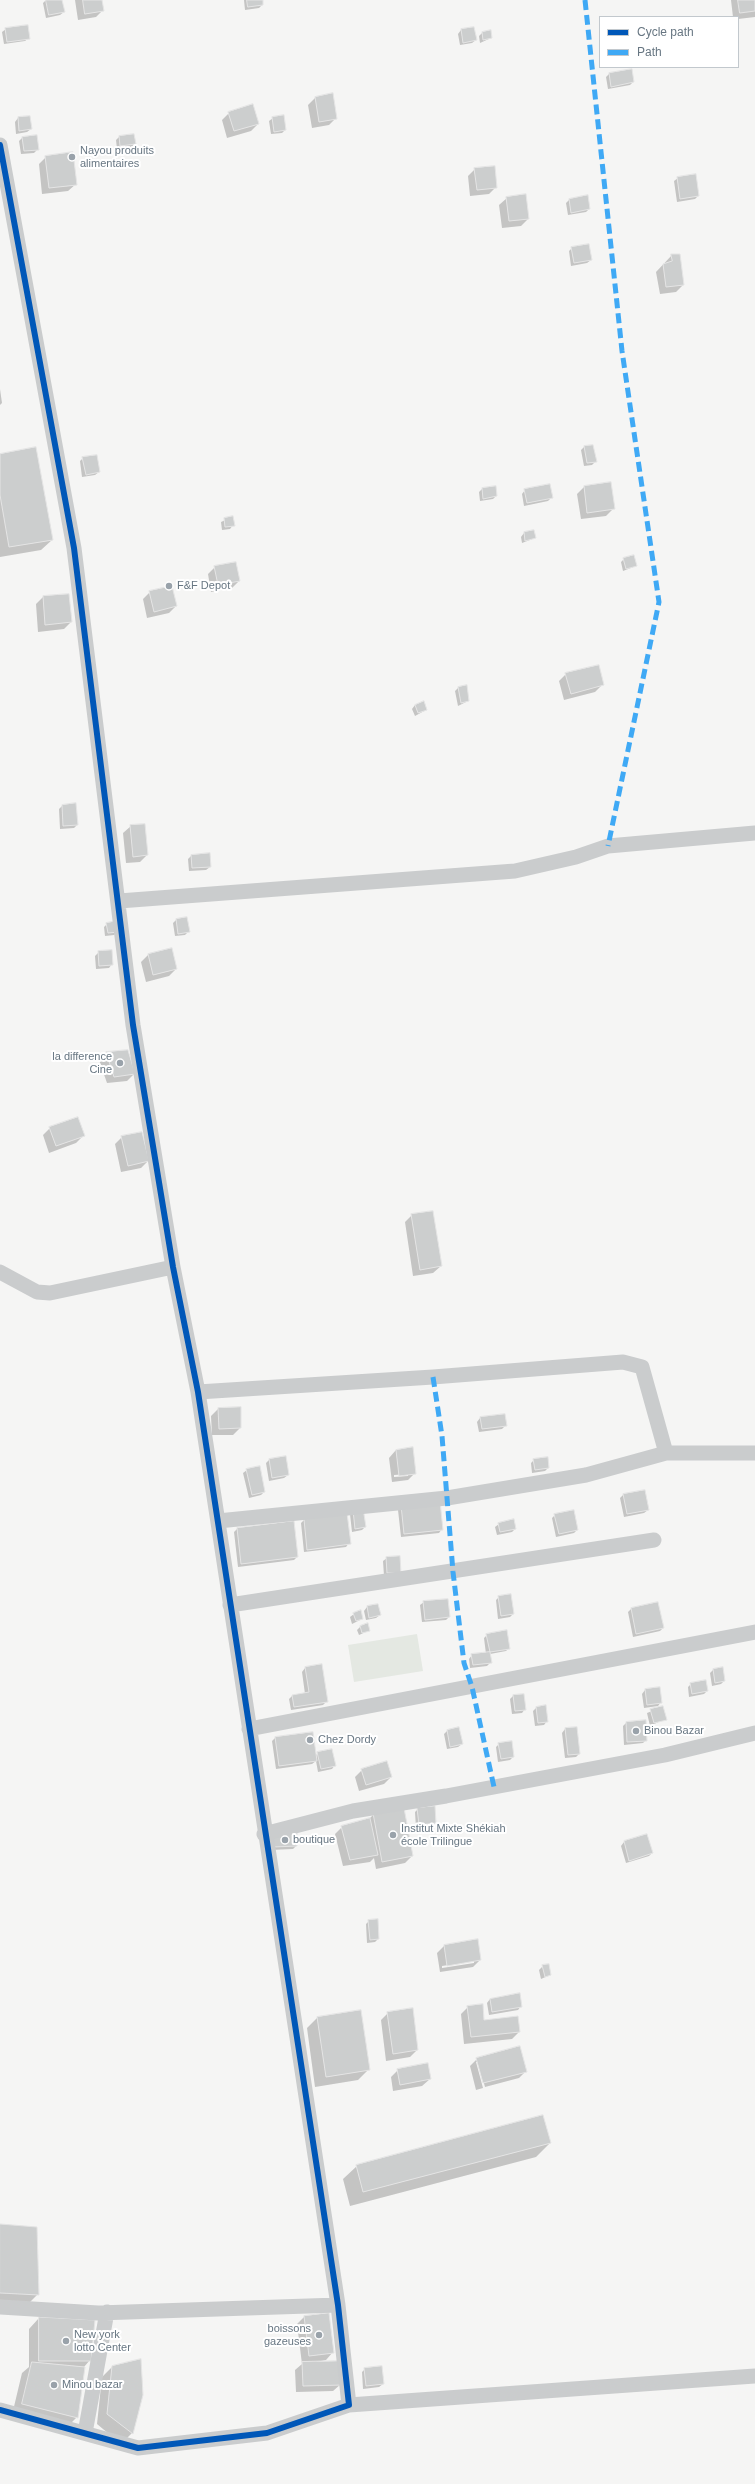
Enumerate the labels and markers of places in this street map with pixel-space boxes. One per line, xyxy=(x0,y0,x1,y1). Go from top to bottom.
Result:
place label: Nayou produits alimentaires xyxy=(80,144,154,170)
marker: Nayou produits alimentaires xyxy=(67,152,77,162)
place label: F&F Depot xyxy=(177,579,230,593)
marker: F&F Depot xyxy=(164,581,174,591)
place label: la difference Cine xyxy=(52,1050,112,1076)
marker: la difference Cine xyxy=(115,1058,125,1068)
place label: Binou Bazar xyxy=(644,1724,704,1738)
marker: Binou Bazar xyxy=(631,1726,641,1736)
place label: Chez Dordy xyxy=(318,1733,376,1747)
marker: Chez Dordy xyxy=(305,1735,315,1745)
place label: Institut Mixte Shékiah école Trilingue xyxy=(401,1822,506,1848)
marker: Institut Mixte Shékiah école Trilingue xyxy=(388,1830,398,1840)
place label: boutique xyxy=(293,1833,335,1847)
marker: boutique xyxy=(280,1835,290,1845)
place label: boissons gazeuses xyxy=(264,2322,311,2348)
place label: New york lotto Center xyxy=(74,2328,131,2354)
marker: boissons gazeuses xyxy=(314,2330,324,2340)
marker: New york lotto Center xyxy=(61,2336,71,2346)
place label: Minou bazar xyxy=(62,2378,123,2392)
marker: Minou bazar xyxy=(49,2380,59,2390)

